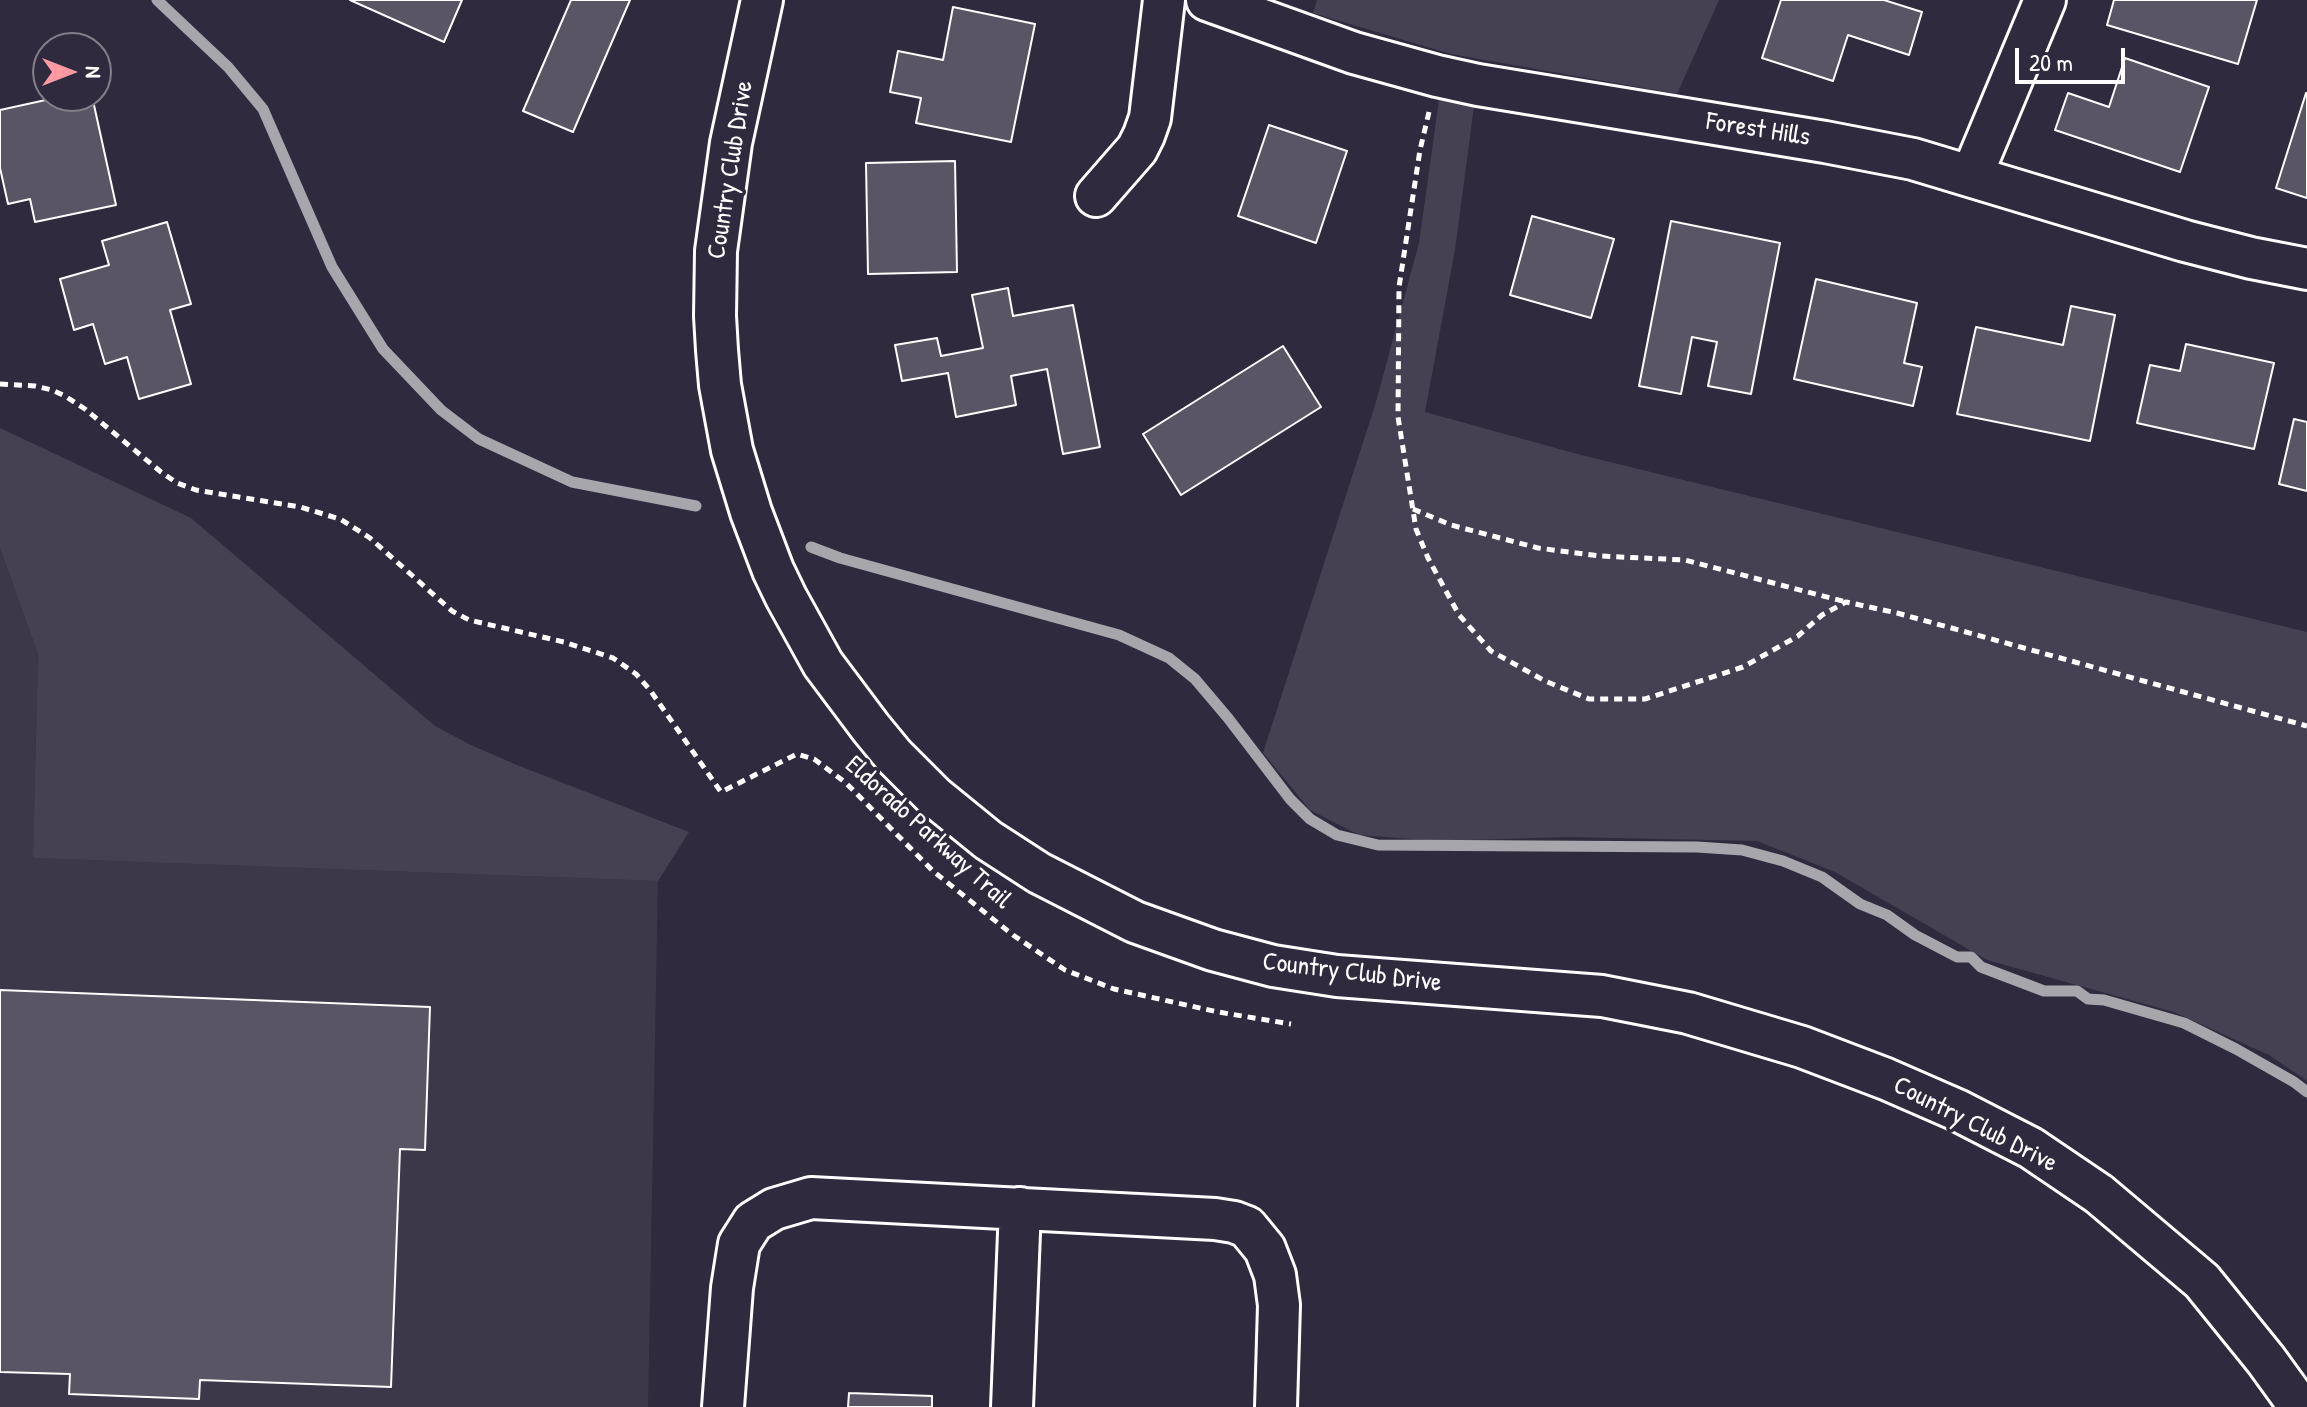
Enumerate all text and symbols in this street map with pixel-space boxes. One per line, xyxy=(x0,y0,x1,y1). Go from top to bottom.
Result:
north arrow xyxy=(32,32,112,112)
scale bar xyxy=(2019,32,2129,82)
text: 20 m xyxy=(2029,46,2073,78)
text: N xyxy=(79,66,109,78)
street label: Country Club Drive xyxy=(702,79,760,261)
street label: Forest Hills xyxy=(1704,106,1812,154)
street label: Eldorado Parkway Trail xyxy=(838,750,1018,916)
street label: Country Club Drive xyxy=(1261,947,1443,999)
street label: Country Club Drive xyxy=(1888,1070,2062,1180)

